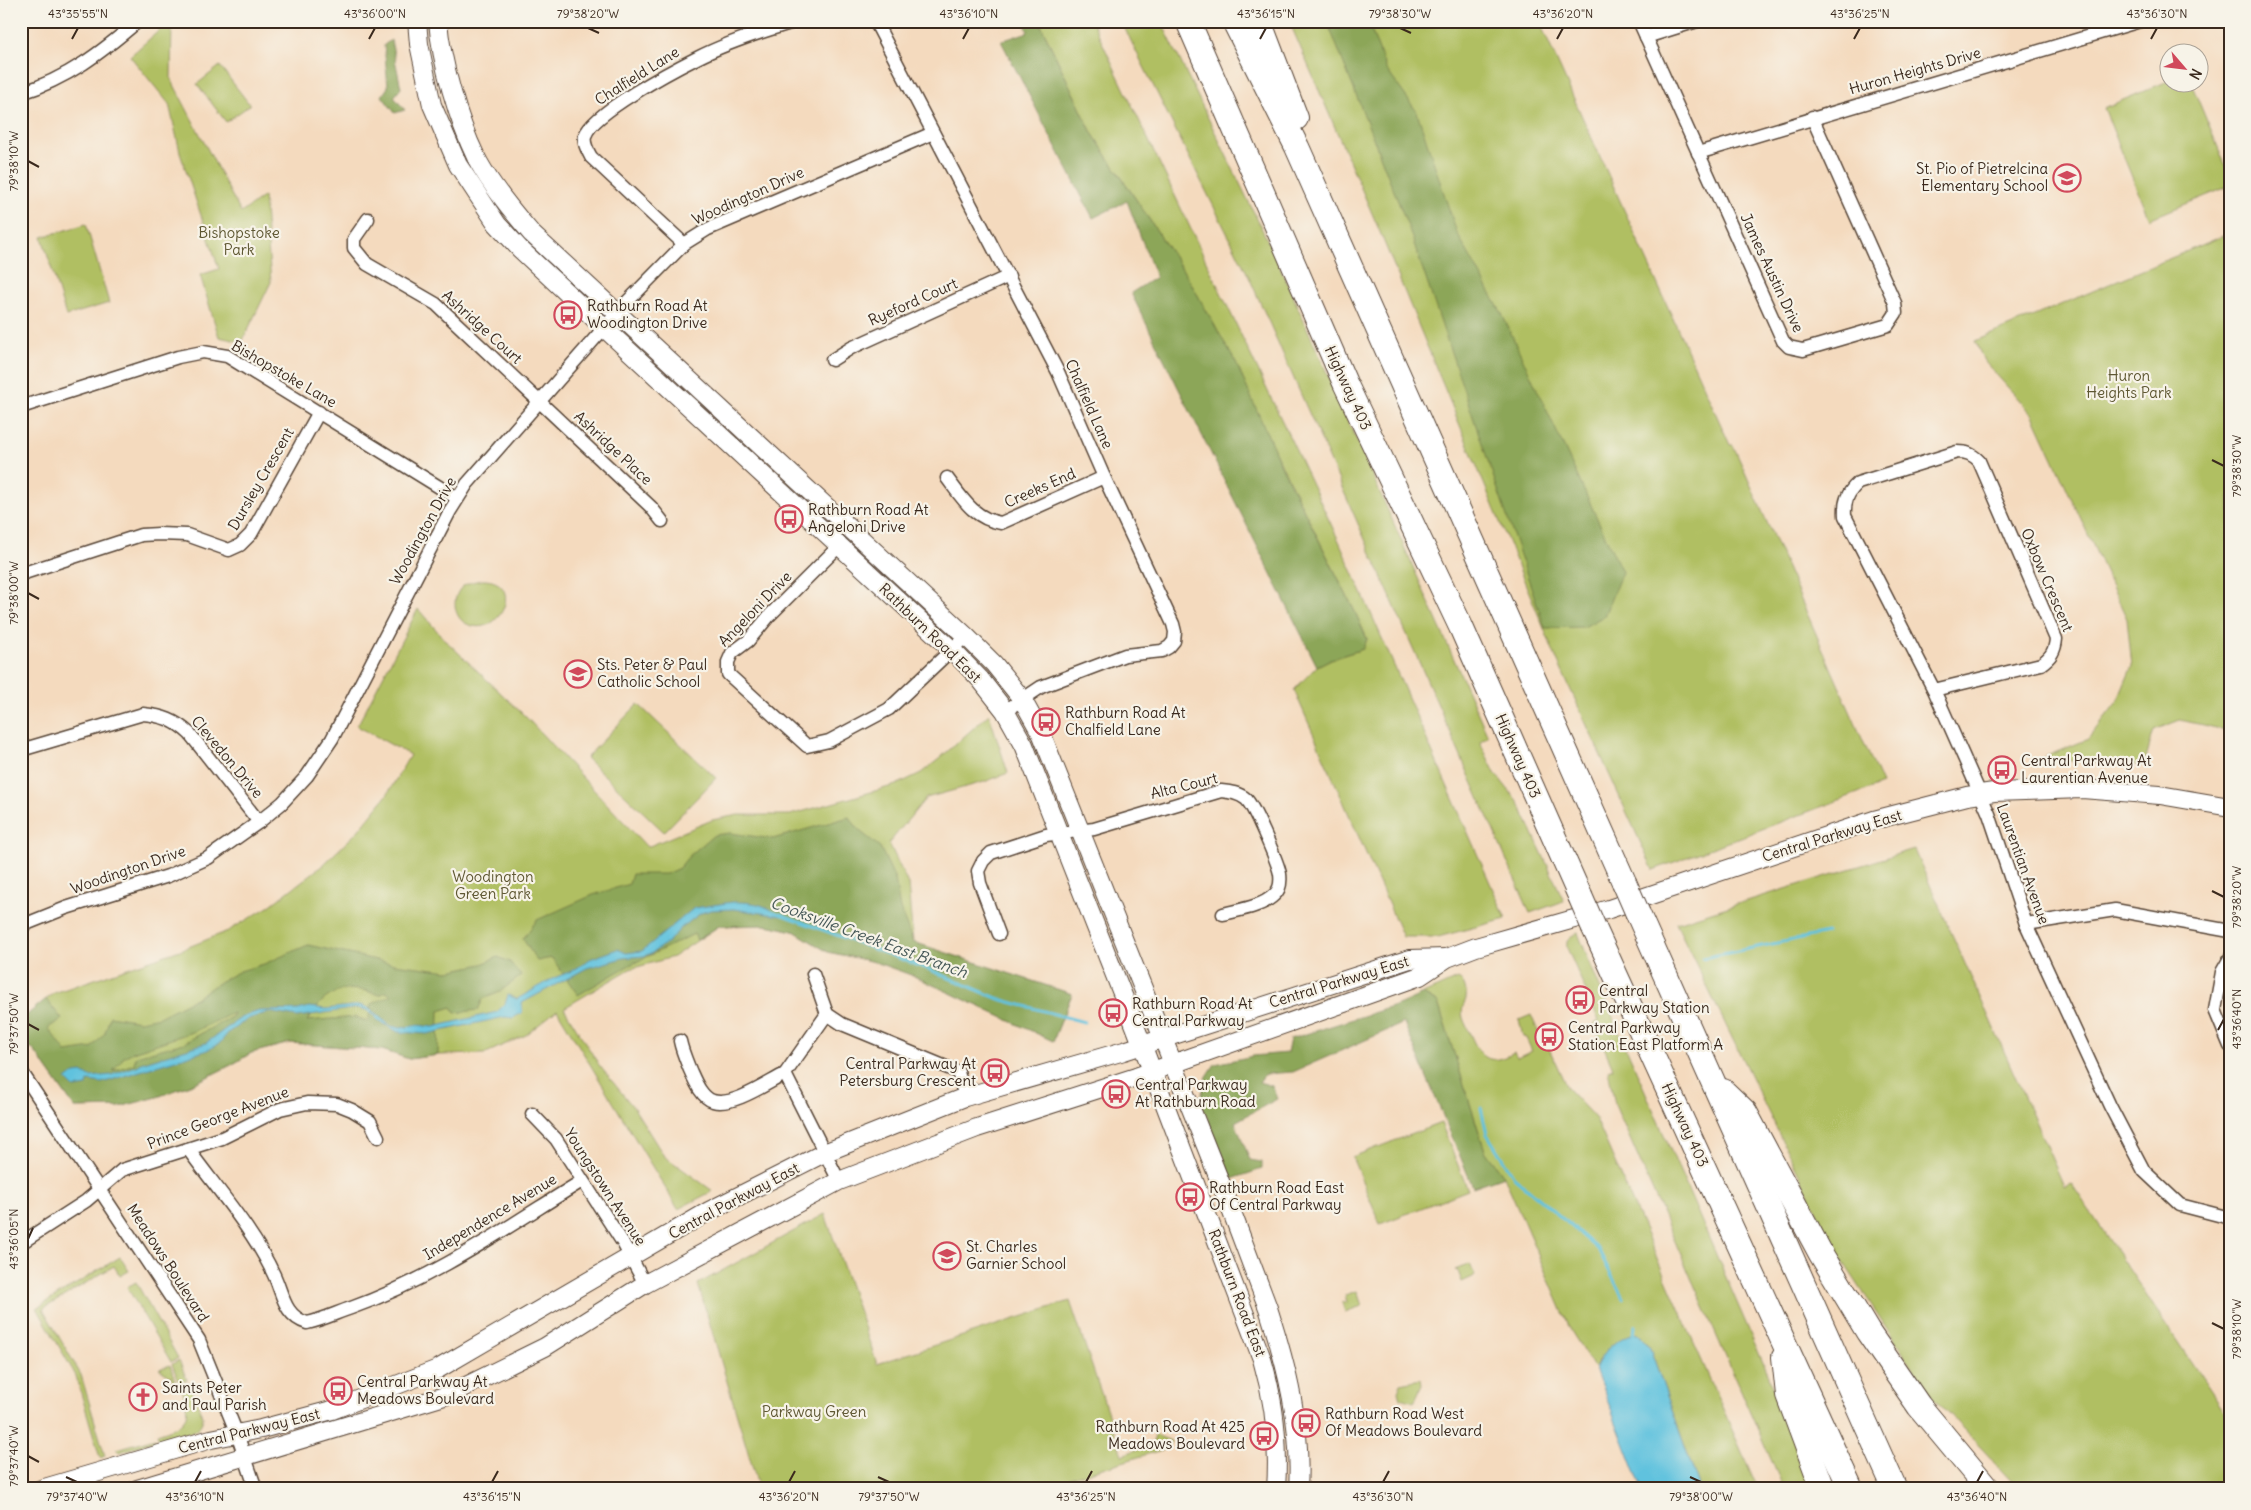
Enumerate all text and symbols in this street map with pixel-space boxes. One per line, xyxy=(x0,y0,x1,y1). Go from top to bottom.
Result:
text: 43°35'55"N xyxy=(48,6,108,21)
text: 43°36'00"N xyxy=(344,6,406,21)
text: 79°38'20"W xyxy=(557,6,619,21)
text: 43°36'10"N xyxy=(940,6,998,21)
text: 43°36'15"N xyxy=(1237,6,1295,21)
text: 79°38'30"W xyxy=(1369,6,1431,21)
text: 43°36'20"N xyxy=(1533,6,1593,21)
text: 43°36'25"N xyxy=(1830,6,1890,21)
text: 43°36'30"N xyxy=(2127,6,2187,21)
street label: Chalfield Lane xyxy=(591,42,682,109)
north arrow xyxy=(2158,42,2208,92)
street label: Huron Heights Drive xyxy=(1847,43,1983,98)
text: N xyxy=(2185,66,2206,83)
text: 79°38'10"W xyxy=(6,131,21,191)
place label: St. Pio of Pietrelcina Elementary School xyxy=(1916,159,2048,195)
street label: Woodington Drive xyxy=(689,162,807,229)
school or university icon: St. Pio of Pietrelcina Elementary School xyxy=(2052,163,2082,193)
street label: James Austin Drive xyxy=(1737,210,1808,335)
park label: Bishopstoke Park xyxy=(198,223,280,259)
street label: Ryeford Court xyxy=(865,273,960,330)
street label: Ashridge Court xyxy=(438,286,526,368)
place label: Rathburn Road At Woodington Drive xyxy=(587,296,707,332)
bus stop icon: Rathburn Road At Woodington Drive xyxy=(553,300,583,330)
street label: Bishopstoke Lane xyxy=(228,336,340,411)
street label: Highway 403 xyxy=(1321,343,1376,433)
street label: Chalfield Lane xyxy=(1061,356,1118,451)
park label: Huron Heights Park xyxy=(2086,366,2172,402)
street label: Ashridge Place xyxy=(570,407,656,489)
street label: Dursley Crescent xyxy=(224,424,298,533)
text: 79°38'30"W xyxy=(2229,435,2244,497)
street label: Creeks End xyxy=(1001,463,1078,512)
street label: Woodington Drive xyxy=(385,473,460,588)
place label: Rathburn Road At Angeloni Drive xyxy=(808,500,928,536)
bus stop icon: Rathburn Road At Angeloni Drive xyxy=(774,504,804,534)
street label: Oxbow Crescent xyxy=(2017,525,2078,634)
text: 79°38'00"W xyxy=(6,561,21,625)
street label: Angeloni Drive xyxy=(714,567,795,650)
street label: Rathburn Road East xyxy=(875,579,985,686)
place label: Sts. Peter & Paul Catholic School xyxy=(597,655,707,691)
school or university icon: Sts. Peter & Paul Catholic School xyxy=(563,659,593,689)
place label: Rathburn Road At Chalfield Lane xyxy=(1065,703,1185,739)
bus stop icon: Rathburn Road At Chalfield Lane xyxy=(1031,707,1061,737)
street label: Highway 403 xyxy=(1491,711,1546,801)
street label: Clevedon Drive xyxy=(187,712,267,802)
place label: Central Parkway At Laurentian Avenue xyxy=(2021,751,2152,787)
bus stop icon: Central Parkway At Laurentian Avenue xyxy=(1987,755,2017,785)
street label: Alta Court xyxy=(1148,768,1219,803)
street label: Laurentian Avenue xyxy=(1993,801,2054,927)
street label: Central Parkway East xyxy=(1760,805,1904,866)
street label: Woodington Drive xyxy=(68,841,188,898)
text: 79°38'20"W xyxy=(2229,866,2244,928)
park label: Woodington Green Park xyxy=(452,867,534,903)
water label: Cooksville Creek East Branch xyxy=(768,892,971,982)
street label: Central Parkway East xyxy=(1267,951,1411,1012)
place label: Central Parkway Station xyxy=(1599,981,1710,1017)
bus stop icon: Central Parkway Station xyxy=(1565,985,1595,1015)
text: 43°36'40"N xyxy=(2229,989,2244,1049)
text: 79°37'50"W xyxy=(6,993,21,1055)
place label: Rathburn Road At Central Parkway xyxy=(1132,994,1252,1030)
bus stop icon: Rathburn Road At Central Parkway xyxy=(1098,998,1128,1028)
place label: Central Parkway Station East Platform A xyxy=(1568,1018,1723,1054)
bus stop icon: Central Parkway Station East Platform A xyxy=(1534,1022,1564,1052)
place label: Central Parkway At Petersburg Crescent xyxy=(839,1054,976,1090)
bus stop icon: Central Parkway At Petersburg Crescent xyxy=(980,1058,1010,1088)
place label: Central Parkway At Rathburn Road xyxy=(1135,1075,1256,1111)
bus stop icon: Central Parkway At Rathburn Road xyxy=(1101,1079,1131,1109)
street label: Highway 403 xyxy=(1658,1080,1713,1170)
street label: Prince George Avenue xyxy=(144,1082,291,1153)
street label: Youngstown Avenue xyxy=(560,1124,650,1249)
street label: Central Parkway East xyxy=(665,1158,802,1243)
street label: Independence Avenue xyxy=(420,1169,560,1264)
place label: Rathburn Road East Of Central Parkway xyxy=(1209,1178,1344,1214)
bus stop icon: Rathburn Road East Of Central Parkway xyxy=(1175,1182,1205,1212)
street label: Meadows Boulevard xyxy=(123,1200,214,1326)
text: 43°36'05"N xyxy=(6,1209,21,1269)
street label: Rathburn Road East xyxy=(1204,1226,1271,1359)
place label: St. Charles Garnier School xyxy=(966,1237,1066,1273)
school or university icon: St. Charles Garnier School xyxy=(932,1241,962,1271)
text: 79°38'10"W xyxy=(2229,1299,2244,1359)
place label: Central Parkway At Meadows Boulevard xyxy=(357,1372,494,1408)
bus stop icon: Central Parkway At Meadows Boulevard xyxy=(323,1376,353,1406)
place label: Saints Peter and Paul Parish xyxy=(162,1378,267,1414)
church icon: Saints Peter and Paul Parish xyxy=(128,1382,158,1412)
park label: Parkway Green xyxy=(762,1402,867,1421)
street label: Central Parkway East xyxy=(176,1404,322,1457)
place label: Rathburn Road West Of Meadows Boulevard xyxy=(1325,1404,1482,1440)
bus stop icon: Rathburn Road West Of Meadows Boulevard xyxy=(1291,1408,1321,1438)
place label: Rathburn Road At 425 Meadows Boulevard xyxy=(1095,1417,1245,1453)
bus stop icon: Rathburn Road At 425 Meadows Boulevard xyxy=(1249,1421,1279,1451)
text: 79°37'40"W xyxy=(6,1425,21,1487)
text: 79°37'40"W xyxy=(46,1489,108,1504)
text: 43°36'10"N xyxy=(166,1489,224,1504)
text: 43°36'15"N xyxy=(463,1489,521,1504)
text: 43°36'20"N xyxy=(759,1489,819,1504)
text: 79°37'50"W xyxy=(858,1489,920,1504)
text: 43°36'25"N xyxy=(1056,1489,1116,1504)
text: 43°36'30"N xyxy=(1353,1489,1413,1504)
text: 79°38'00"W xyxy=(1669,1489,1733,1504)
text: 43°36'40"N xyxy=(1947,1489,2007,1504)

